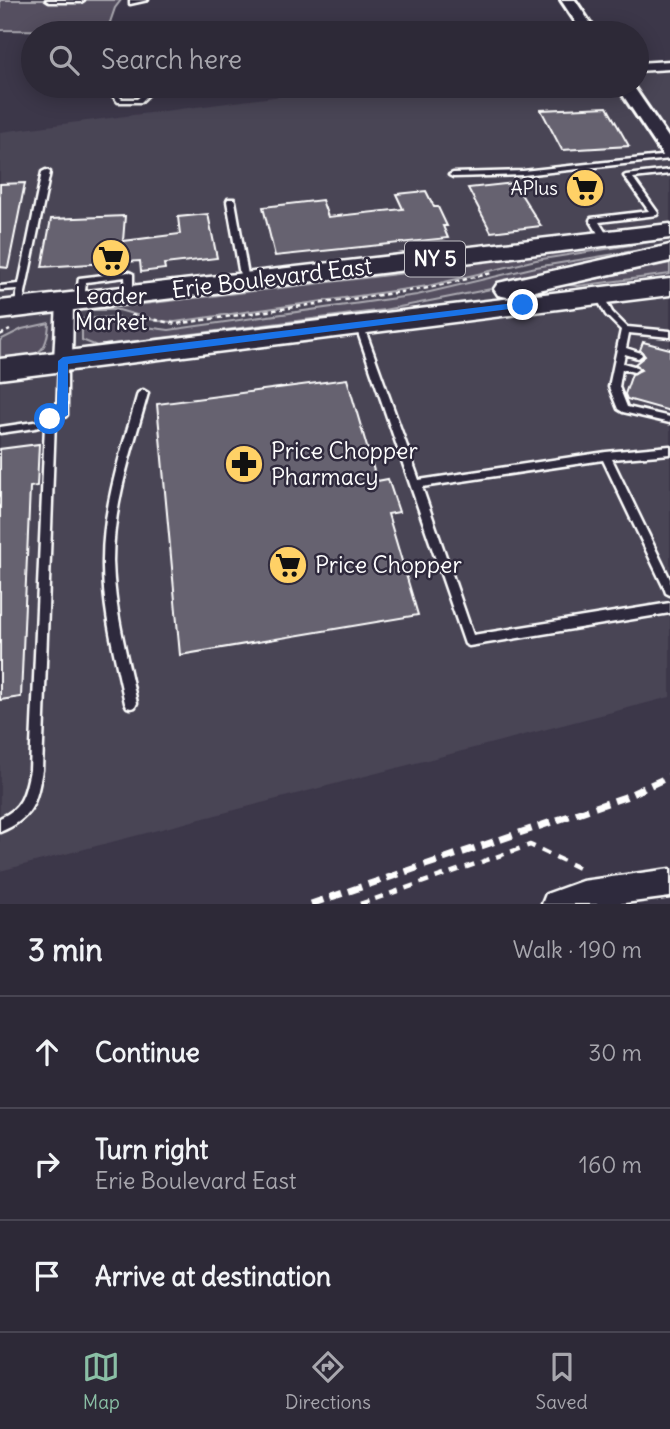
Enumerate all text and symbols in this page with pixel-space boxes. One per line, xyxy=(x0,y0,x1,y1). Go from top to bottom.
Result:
search box xyxy=(21,21,649,98)
icon: search xyxy=(45,41,83,79)
text: Search here xyxy=(101,43,242,76)
supermarket icon: APlus xyxy=(564,167,606,209)
place label: APlus xyxy=(510,176,558,200)
supermarket icon: Leader Market xyxy=(90,237,132,279)
road number: NY 5 xyxy=(405,242,465,276)
street label: Erie Boulevard East xyxy=(170,251,374,304)
place label: Leader Market xyxy=(75,281,148,336)
route end xyxy=(507,289,538,320)
route start xyxy=(34,403,65,434)
place label: Price Chopper Pharmacy xyxy=(271,436,418,491)
pharmacy icon: Price Chopper Pharmacy xyxy=(223,443,265,485)
supermarket icon: Price Chopper xyxy=(267,544,309,586)
place label: Price Chopper xyxy=(315,550,462,579)
text: 3 min xyxy=(28,931,103,969)
text: Walk · 190 m xyxy=(513,935,642,964)
icon: ahead xyxy=(28,1033,66,1071)
text: Continue xyxy=(95,1036,200,1069)
text: 30 m xyxy=(588,1038,642,1067)
text: Turn right xyxy=(95,1133,208,1166)
icon: right xyxy=(28,1145,66,1183)
text: 160 m xyxy=(579,1150,642,1179)
text: Erie Boulevard East xyxy=(95,1166,297,1195)
icon: arrive xyxy=(28,1257,66,1295)
text: Arrive at destination xyxy=(95,1260,331,1293)
tab: Map xyxy=(82,1348,120,1414)
tab: Directions xyxy=(285,1348,371,1414)
tab: Saved xyxy=(536,1348,588,1414)

